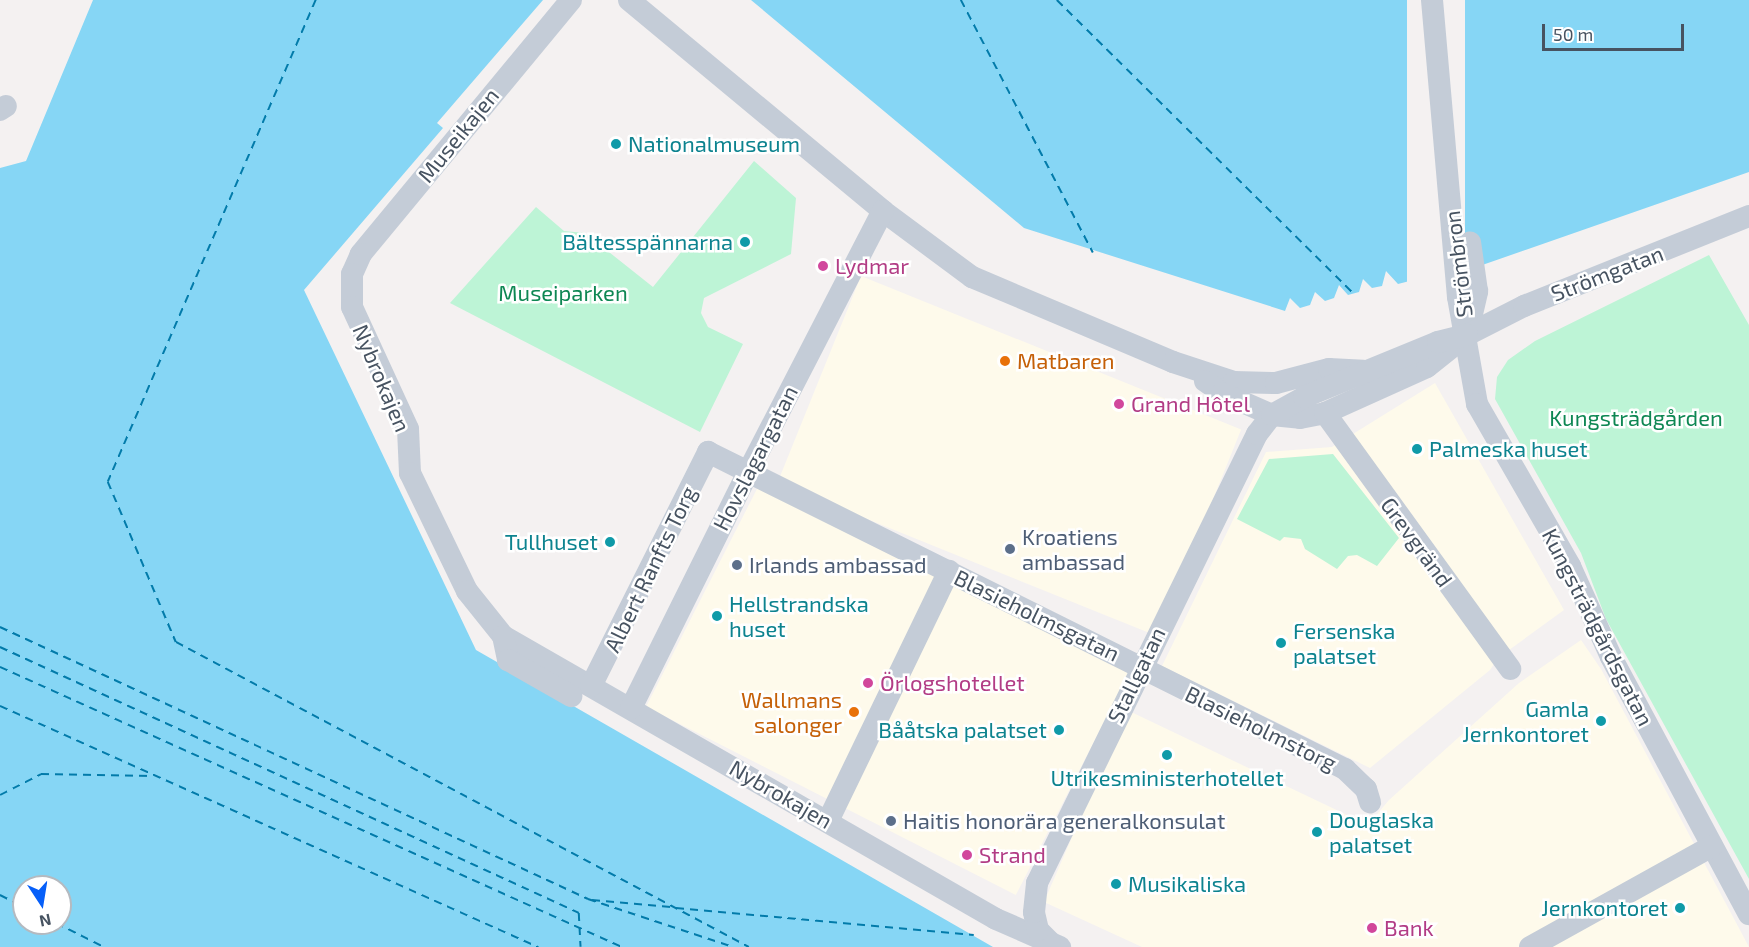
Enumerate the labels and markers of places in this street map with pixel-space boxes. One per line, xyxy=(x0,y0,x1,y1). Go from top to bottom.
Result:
place label: Nationalmuseum xyxy=(628,131,800,157)
marker: Nationalmuseum xyxy=(609,137,623,151)
place label: Bältesspännarna xyxy=(562,229,733,255)
marker: Bältesspännarna xyxy=(738,235,752,249)
place label: Lydmar xyxy=(835,253,909,279)
marker: Lydmar xyxy=(816,259,830,273)
place label: Matbaren xyxy=(1017,348,1115,374)
marker: Matbaren xyxy=(998,354,1012,368)
place label: Grand Hôtel xyxy=(1131,391,1250,417)
marker: Grand Hôtel xyxy=(1112,397,1126,411)
place label: Palmeska huset xyxy=(1429,436,1588,462)
marker: Palmeska huset xyxy=(1410,442,1424,456)
place label: Kroatiens ambassad xyxy=(1022,523,1125,574)
place label: Tullhuset xyxy=(505,529,598,555)
marker: Tullhuset xyxy=(603,535,617,549)
marker: Kroatiens ambassad xyxy=(1003,542,1017,556)
place label: Irlands ambassad xyxy=(749,552,927,578)
marker: Irlands ambassad xyxy=(730,558,744,572)
place label: Hellstrandska huset xyxy=(729,590,869,642)
marker: Hellstrandska huset xyxy=(710,609,724,623)
place label: Fersenska palatset xyxy=(1293,617,1395,668)
marker: Fersenska palatset xyxy=(1274,636,1288,650)
place label: Örlogshotellet xyxy=(880,670,1025,696)
marker: Örlogshotellet xyxy=(861,676,875,690)
place label: Wallmans salonger xyxy=(741,686,842,738)
place label: Gamla Jernkontoret xyxy=(1462,695,1589,746)
marker: Wallmans salonger xyxy=(847,705,861,719)
marker: Gamla Jernkontoret xyxy=(1594,714,1608,728)
place label: Bååtska palatset xyxy=(878,717,1047,743)
marker: Bååtska palatset xyxy=(1052,723,1066,737)
marker: Utrikesministerhotellet xyxy=(1160,748,1174,762)
place label: Utrikesministerhotellet xyxy=(1050,765,1284,791)
place label: Douglaska palatset xyxy=(1329,806,1434,858)
place label: Haitis honorära generalkonsulat xyxy=(903,808,1225,834)
marker: Haitis honorära generalkonsulat xyxy=(884,814,898,828)
marker: Douglaska palatset xyxy=(1310,825,1324,839)
place label: Strand xyxy=(979,842,1046,868)
marker: Strand xyxy=(960,848,974,862)
place label: Musikaliska xyxy=(1128,871,1246,897)
marker: Musikaliska xyxy=(1109,877,1123,891)
place label: Jernkontoret xyxy=(1541,895,1668,921)
marker: Jernkontoret xyxy=(1673,901,1687,915)
place label: Bank xyxy=(1384,915,1434,941)
marker: Bank xyxy=(1365,921,1379,935)

